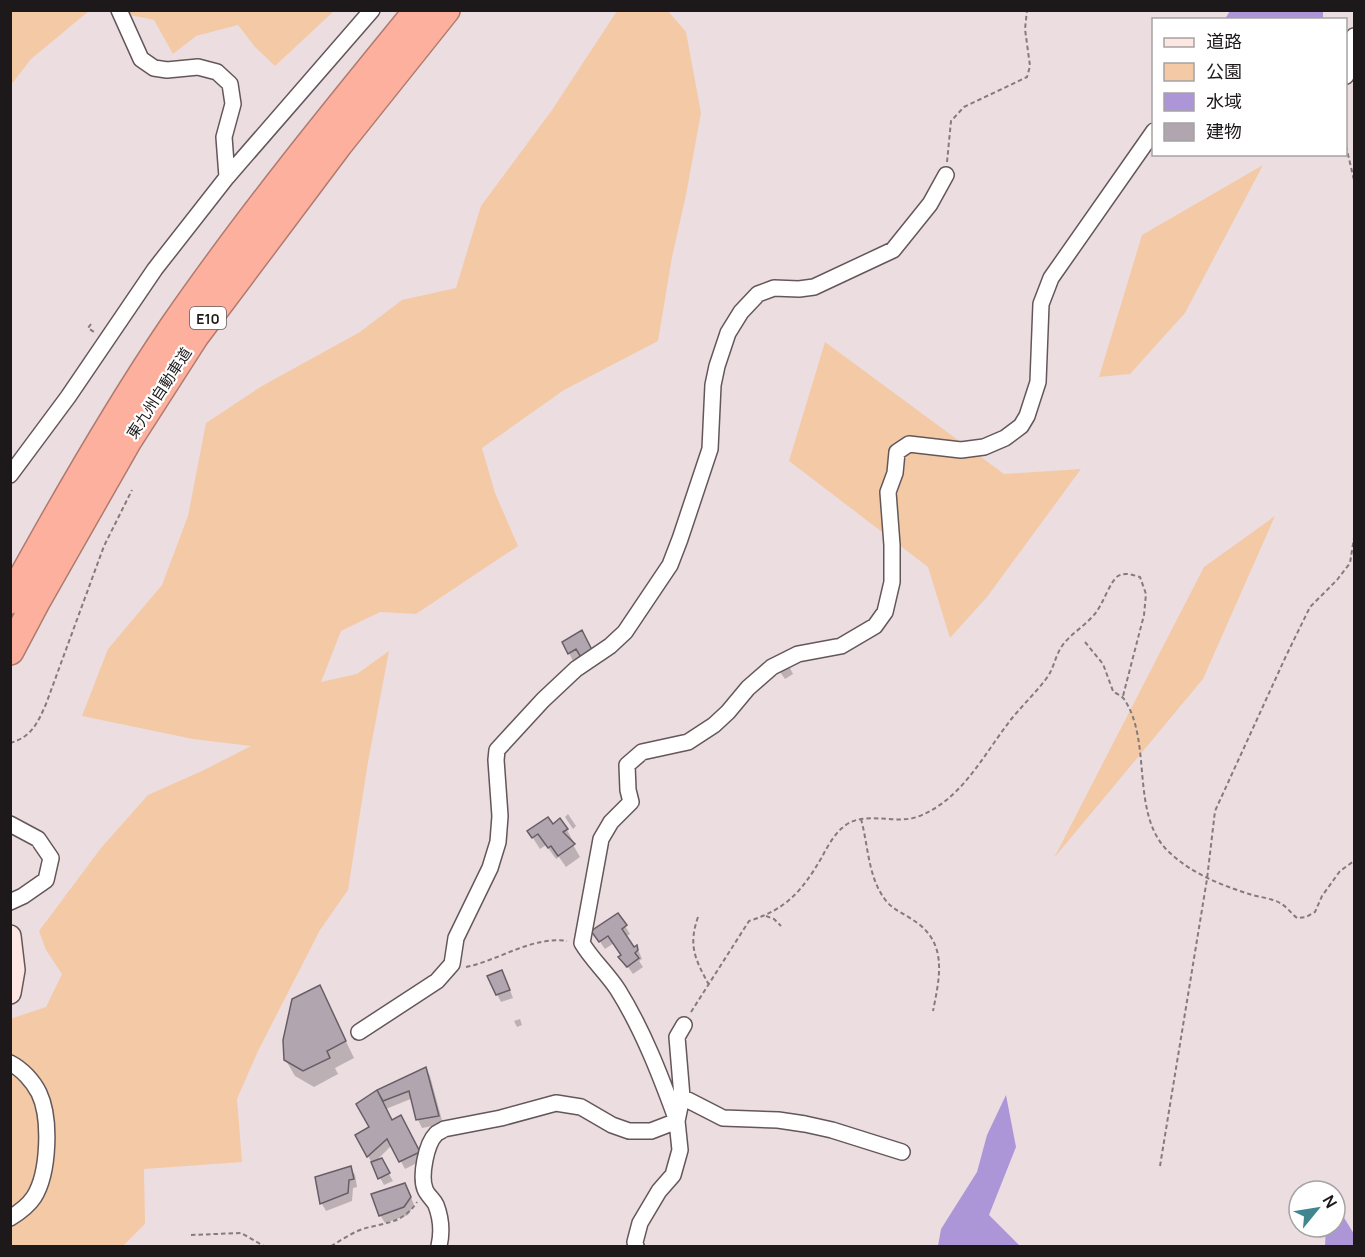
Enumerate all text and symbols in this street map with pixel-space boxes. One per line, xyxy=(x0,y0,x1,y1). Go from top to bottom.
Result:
legend xyxy=(1152,18,1347,156)
text: 道路 xyxy=(1206,29,1242,53)
text: 公園 xyxy=(1206,59,1242,83)
text: 水域 xyxy=(1206,89,1242,113)
text: 建物 xyxy=(1206,119,1242,143)
road number: E10 xyxy=(190,307,226,329)
street label: 東九州自動車道 xyxy=(122,343,196,443)
north arrow xyxy=(1287,1179,1347,1239)
text: N xyxy=(1318,1191,1342,1212)

